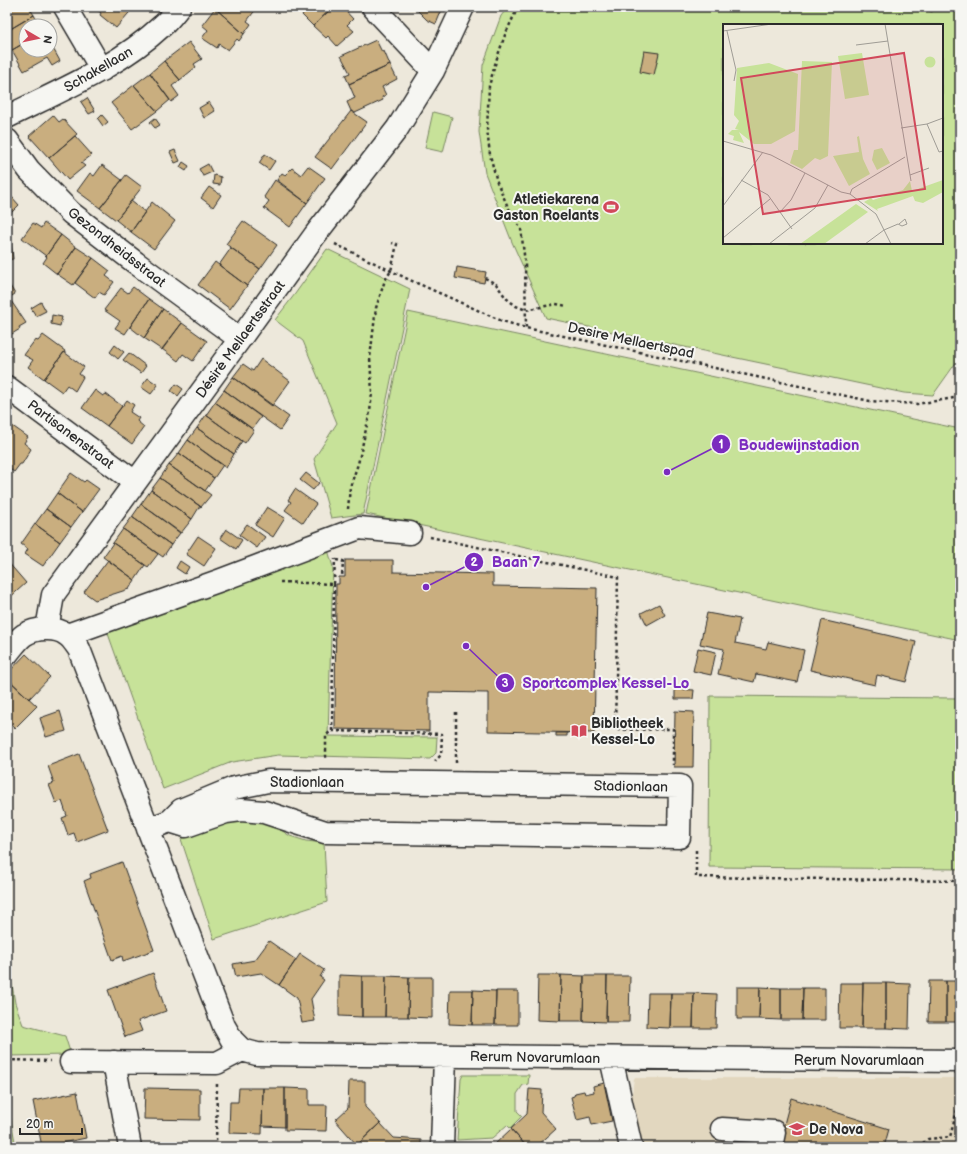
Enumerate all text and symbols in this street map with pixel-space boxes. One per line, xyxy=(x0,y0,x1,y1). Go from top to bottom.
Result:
north arrow xyxy=(18,18,58,58)
inset map xyxy=(723,24,943,244)
text: N xyxy=(40,34,54,45)
street label: Schakellaan xyxy=(61,43,136,96)
place label: Atletiekarena Gaston Roelants xyxy=(493,191,599,224)
sports icon: Atletiekarena Gaston Roelants xyxy=(602,198,620,216)
street label: Gezondheidsstraat xyxy=(64,204,170,291)
street label: Désiré Mellaertsstraat xyxy=(192,277,289,401)
street label: Desire Mellaertspad xyxy=(566,319,696,362)
street label: Partisanenstraat xyxy=(24,396,118,473)
callout: Boudewijnstadion xyxy=(711,431,868,458)
text: Boudewijnstadion xyxy=(739,436,859,455)
text: 1 xyxy=(718,437,724,452)
callout: Baan 7 xyxy=(464,548,548,575)
text: Baan 7 xyxy=(492,553,540,572)
text: 2 xyxy=(470,555,478,570)
callout: Sportcomplex Kessel-Lo xyxy=(495,669,697,696)
text: Sportcomplex Kessel-Lo xyxy=(523,674,690,693)
text: 3 xyxy=(501,676,509,691)
place label: Bibliotheek Kessel-Lo xyxy=(591,715,664,748)
library icon: Bibliotheek Kessel-Lo xyxy=(570,722,588,740)
street label: Stadionlaan xyxy=(270,774,344,791)
street label: Stadionlaan xyxy=(594,777,668,796)
street label: Rerum Novarumlaan xyxy=(470,1048,601,1067)
street label: Rerum Novarumlaan xyxy=(794,1052,924,1069)
scale bar xyxy=(20,1110,82,1136)
text: 20 m xyxy=(26,1117,53,1132)
school or university icon: De Nova xyxy=(788,1120,806,1138)
place label: De Nova xyxy=(809,1121,863,1138)

